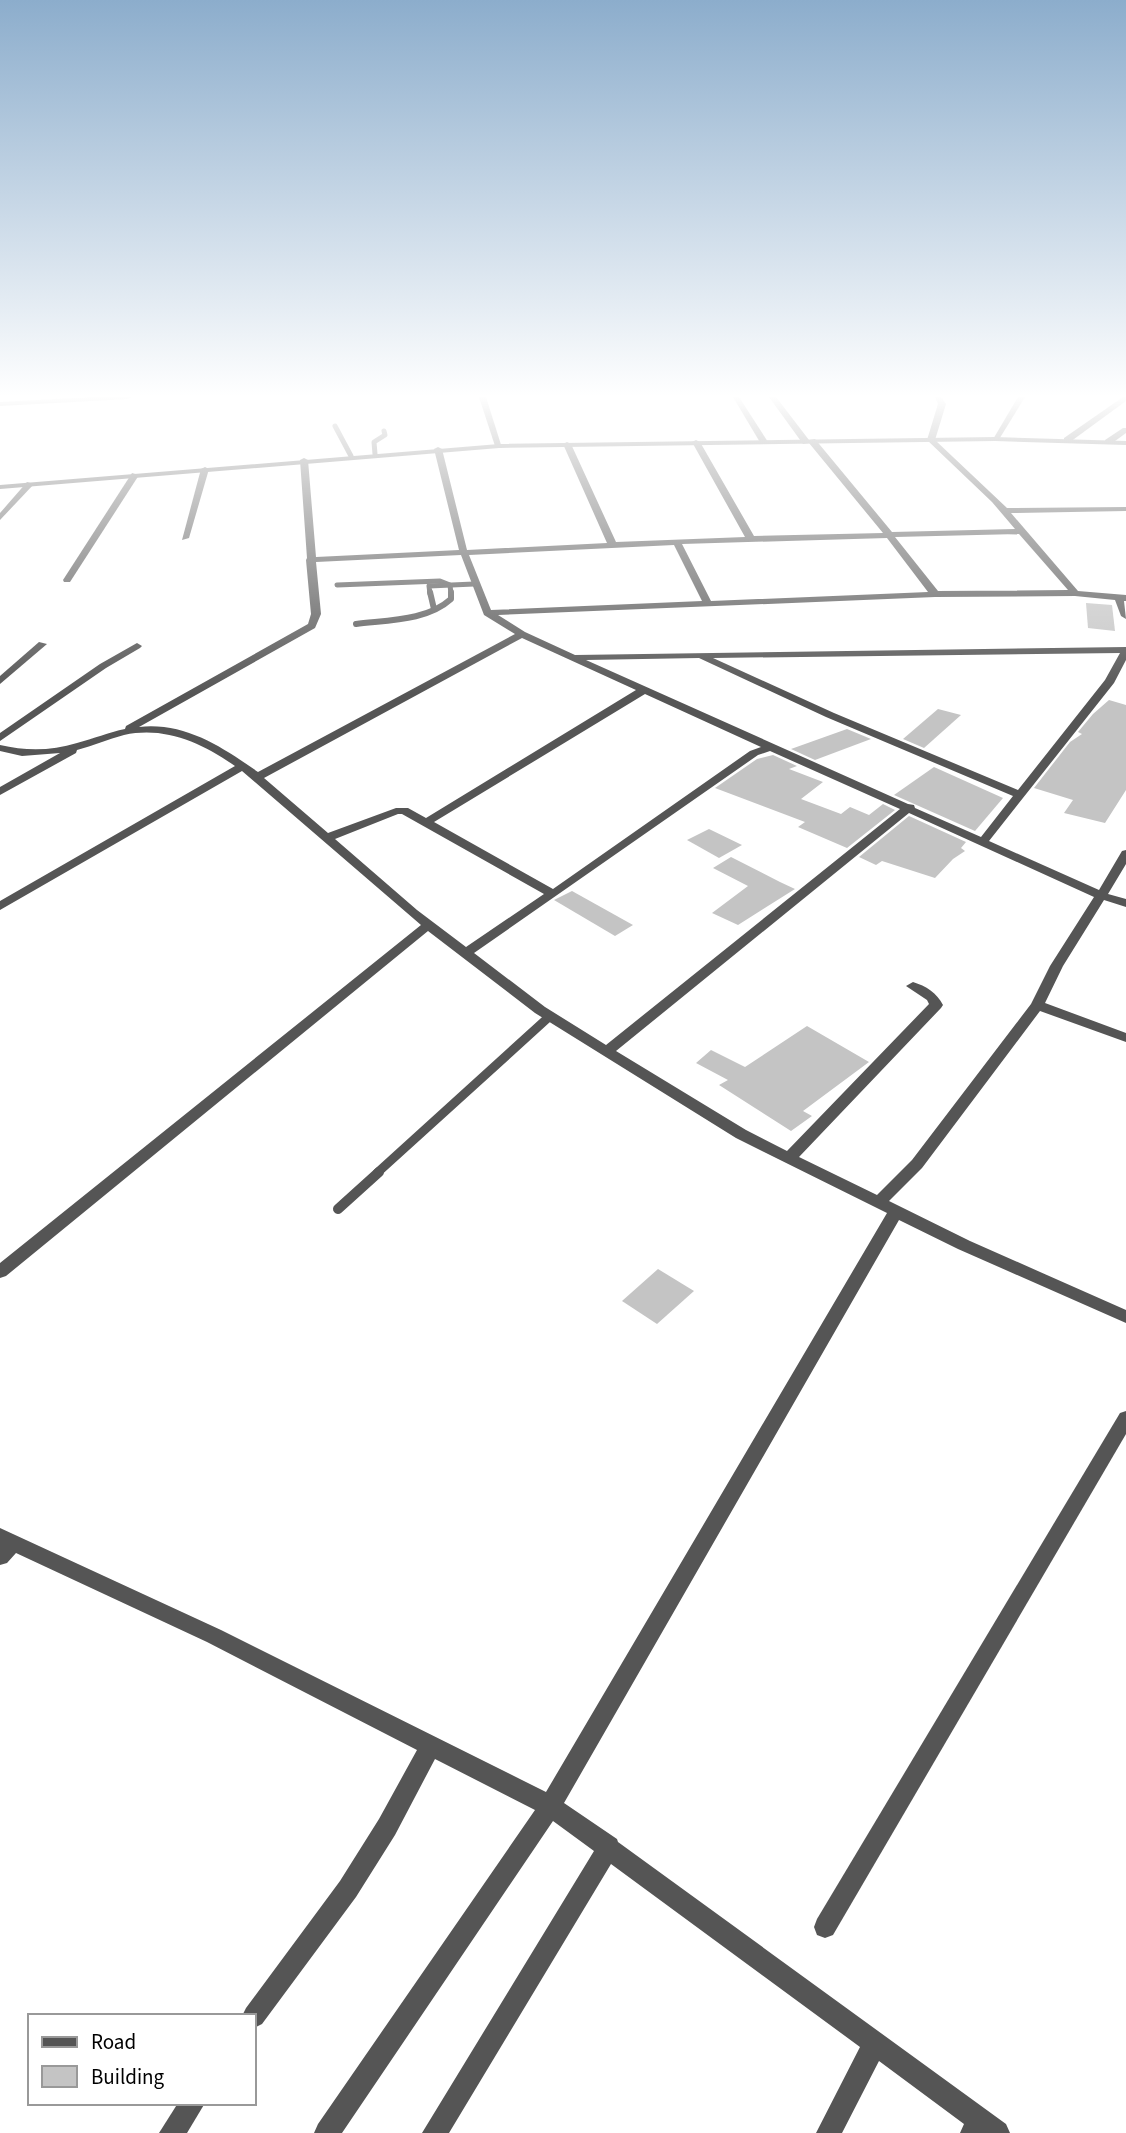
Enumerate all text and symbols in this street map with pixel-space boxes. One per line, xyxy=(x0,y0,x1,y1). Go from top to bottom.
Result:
legend xyxy=(28,2014,256,2105)
text: Road xyxy=(91,2027,136,2057)
text: Building xyxy=(91,2062,165,2092)

